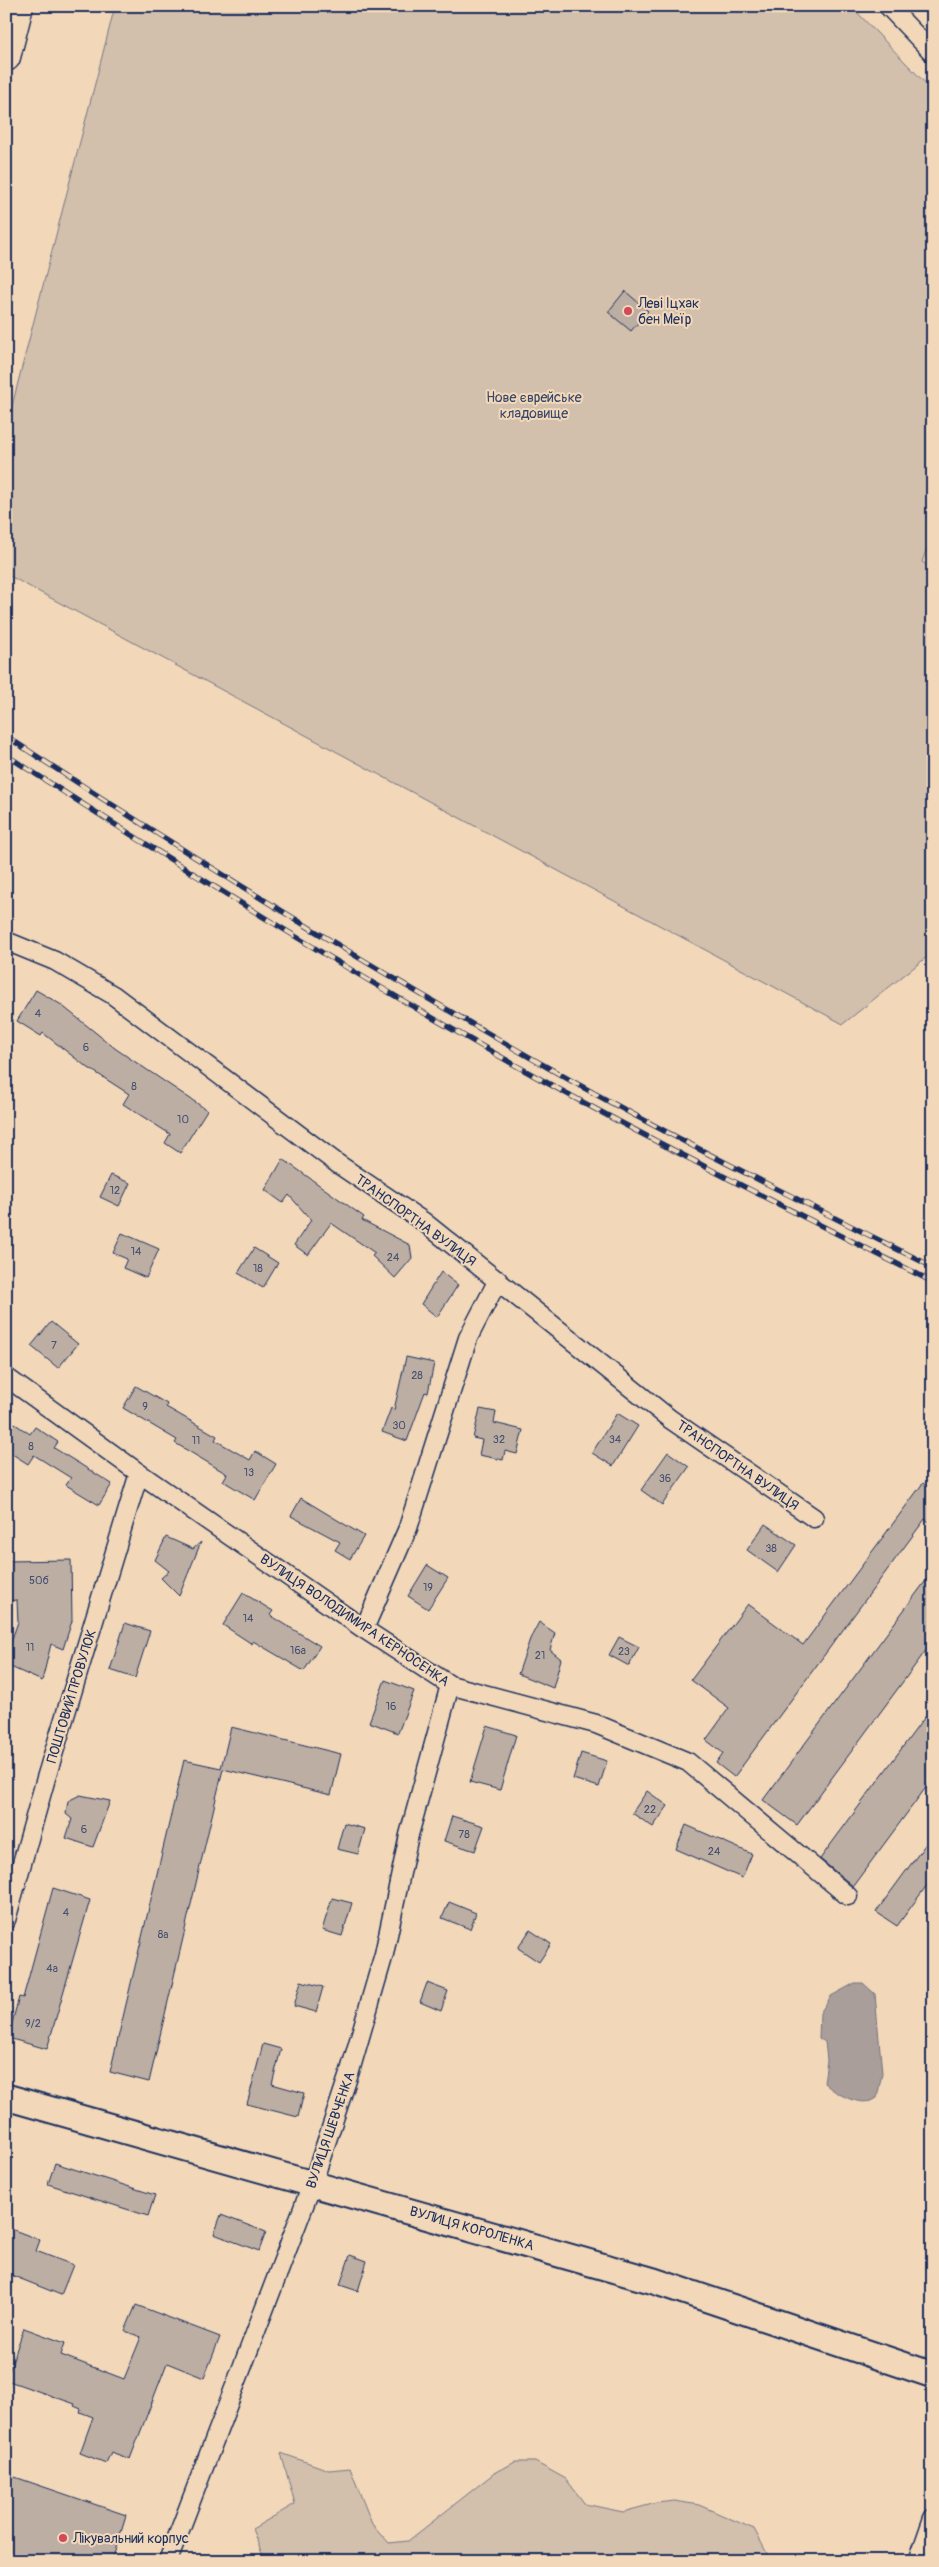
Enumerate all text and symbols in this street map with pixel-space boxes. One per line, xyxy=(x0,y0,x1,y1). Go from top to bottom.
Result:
place label: Леві Іцхак бен Меїр xyxy=(637,295,699,328)
marker: Леві Іцхак бен Меїр xyxy=(622,305,634,317)
park label: Нове єврейське кладовище xyxy=(486,389,582,422)
house number: 4 xyxy=(35,1007,42,1020)
house number: 6 xyxy=(83,1041,89,1054)
house number: 8 xyxy=(131,1080,137,1093)
house number: 10 xyxy=(177,1113,189,1126)
street label: ТРАНСПОРТНА ВУЛИЦЯ xyxy=(352,1171,480,1270)
house number: 12 xyxy=(110,1184,120,1197)
house number: 14 xyxy=(131,1245,142,1258)
house number: 24 xyxy=(387,1251,400,1264)
house number: 18 xyxy=(253,1262,263,1275)
house number: 7 xyxy=(51,1339,57,1352)
house number: 28 xyxy=(411,1369,423,1382)
house number: 9 xyxy=(142,1400,148,1413)
street label: ТРАНСПОРТНА ВУЛИЦЯ xyxy=(673,1417,802,1514)
house number: 30 xyxy=(392,1419,406,1432)
house number: 32 xyxy=(493,1433,505,1446)
house number: 34 xyxy=(609,1433,622,1446)
house number: 11 xyxy=(192,1434,200,1447)
house number: 8 xyxy=(28,1440,34,1453)
house number: 13 xyxy=(244,1466,254,1479)
house number: 36 xyxy=(659,1472,671,1485)
house number: 38 xyxy=(765,1542,777,1555)
street label: ВУЛИЦЯ ВОЛОДИМИРА КЕРНОСЕНКА xyxy=(257,1551,453,1690)
house number: 50б xyxy=(29,1574,50,1587)
house number: 19 xyxy=(423,1581,433,1594)
house number: 14 xyxy=(243,1612,254,1625)
street label: ПОШТОВИЙ ПРОВУЛОК xyxy=(43,1627,100,1765)
house number: 11 xyxy=(26,1641,34,1654)
house number: 16а xyxy=(290,1644,306,1657)
house number: 23 xyxy=(618,1645,630,1658)
house number: 21 xyxy=(535,1649,545,1662)
house number: 16 xyxy=(386,1700,396,1713)
house number: 22 xyxy=(644,1803,656,1816)
house number: 6 xyxy=(81,1823,87,1836)
house number: 78 xyxy=(458,1828,470,1841)
house number: 24 xyxy=(708,1845,721,1858)
house number: 4 xyxy=(63,1906,70,1919)
house number: 8а xyxy=(158,1928,168,1941)
house number: 4а xyxy=(46,1962,58,1975)
house number: 9/2 xyxy=(25,2017,41,2030)
street label: ВУЛИЦЯ ШЕВЧЕНКА xyxy=(302,2069,358,2191)
street label: ВУЛИЦЯ КОРОЛЕНКА xyxy=(408,2203,536,2254)
place label: Лікувальний корпус xyxy=(72,2530,189,2547)
marker: Лікувальний корпус xyxy=(57,2532,69,2544)

